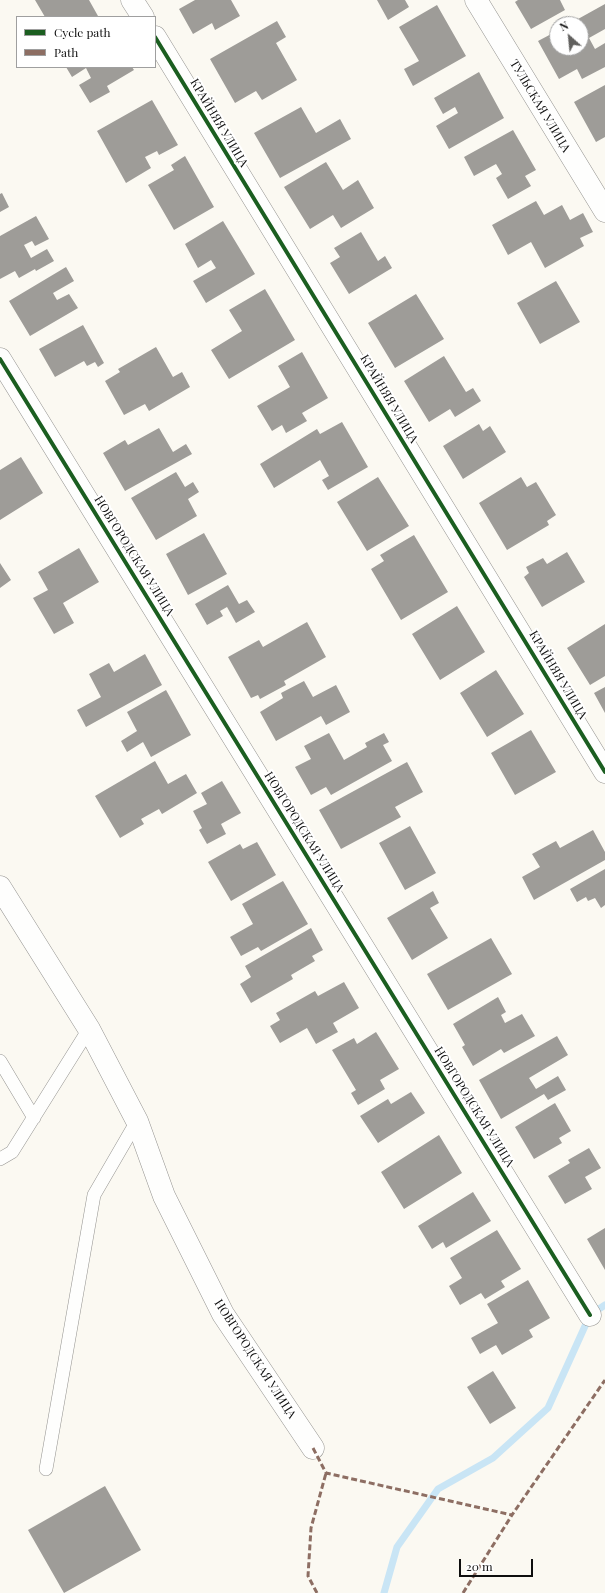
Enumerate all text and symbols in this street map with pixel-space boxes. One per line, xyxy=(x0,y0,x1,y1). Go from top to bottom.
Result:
legend xyxy=(16,16,156,68)
north arrow xyxy=(549,16,589,56)
text: N xyxy=(557,17,571,34)
text: Cycle path xyxy=(54,24,111,40)
text: Path xyxy=(54,44,78,60)
street label: ТУЛЬСКАЯ УЛИЦА xyxy=(507,57,573,155)
street label: КРАЙНЯЯ УЛИЦА xyxy=(187,76,251,170)
street label: КРАЙНЯЯ УЛИЦА xyxy=(357,352,421,446)
street label: НОВГОРОДСКАЯ УЛИЦА xyxy=(91,493,177,619)
street label: КРАЙНЯЯ УЛИЦА xyxy=(526,628,590,722)
street label: НОВГОРОДСКАЯ УЛИЦА xyxy=(261,769,347,895)
street label: НОВГОРОДСКАЯ УЛИЦА xyxy=(431,1044,517,1170)
street label: НОВГОРОДСКАЯ УЛИЦА xyxy=(211,1297,299,1421)
scale bar xyxy=(461,1551,535,1577)
text: 20 m xyxy=(466,1558,493,1574)

